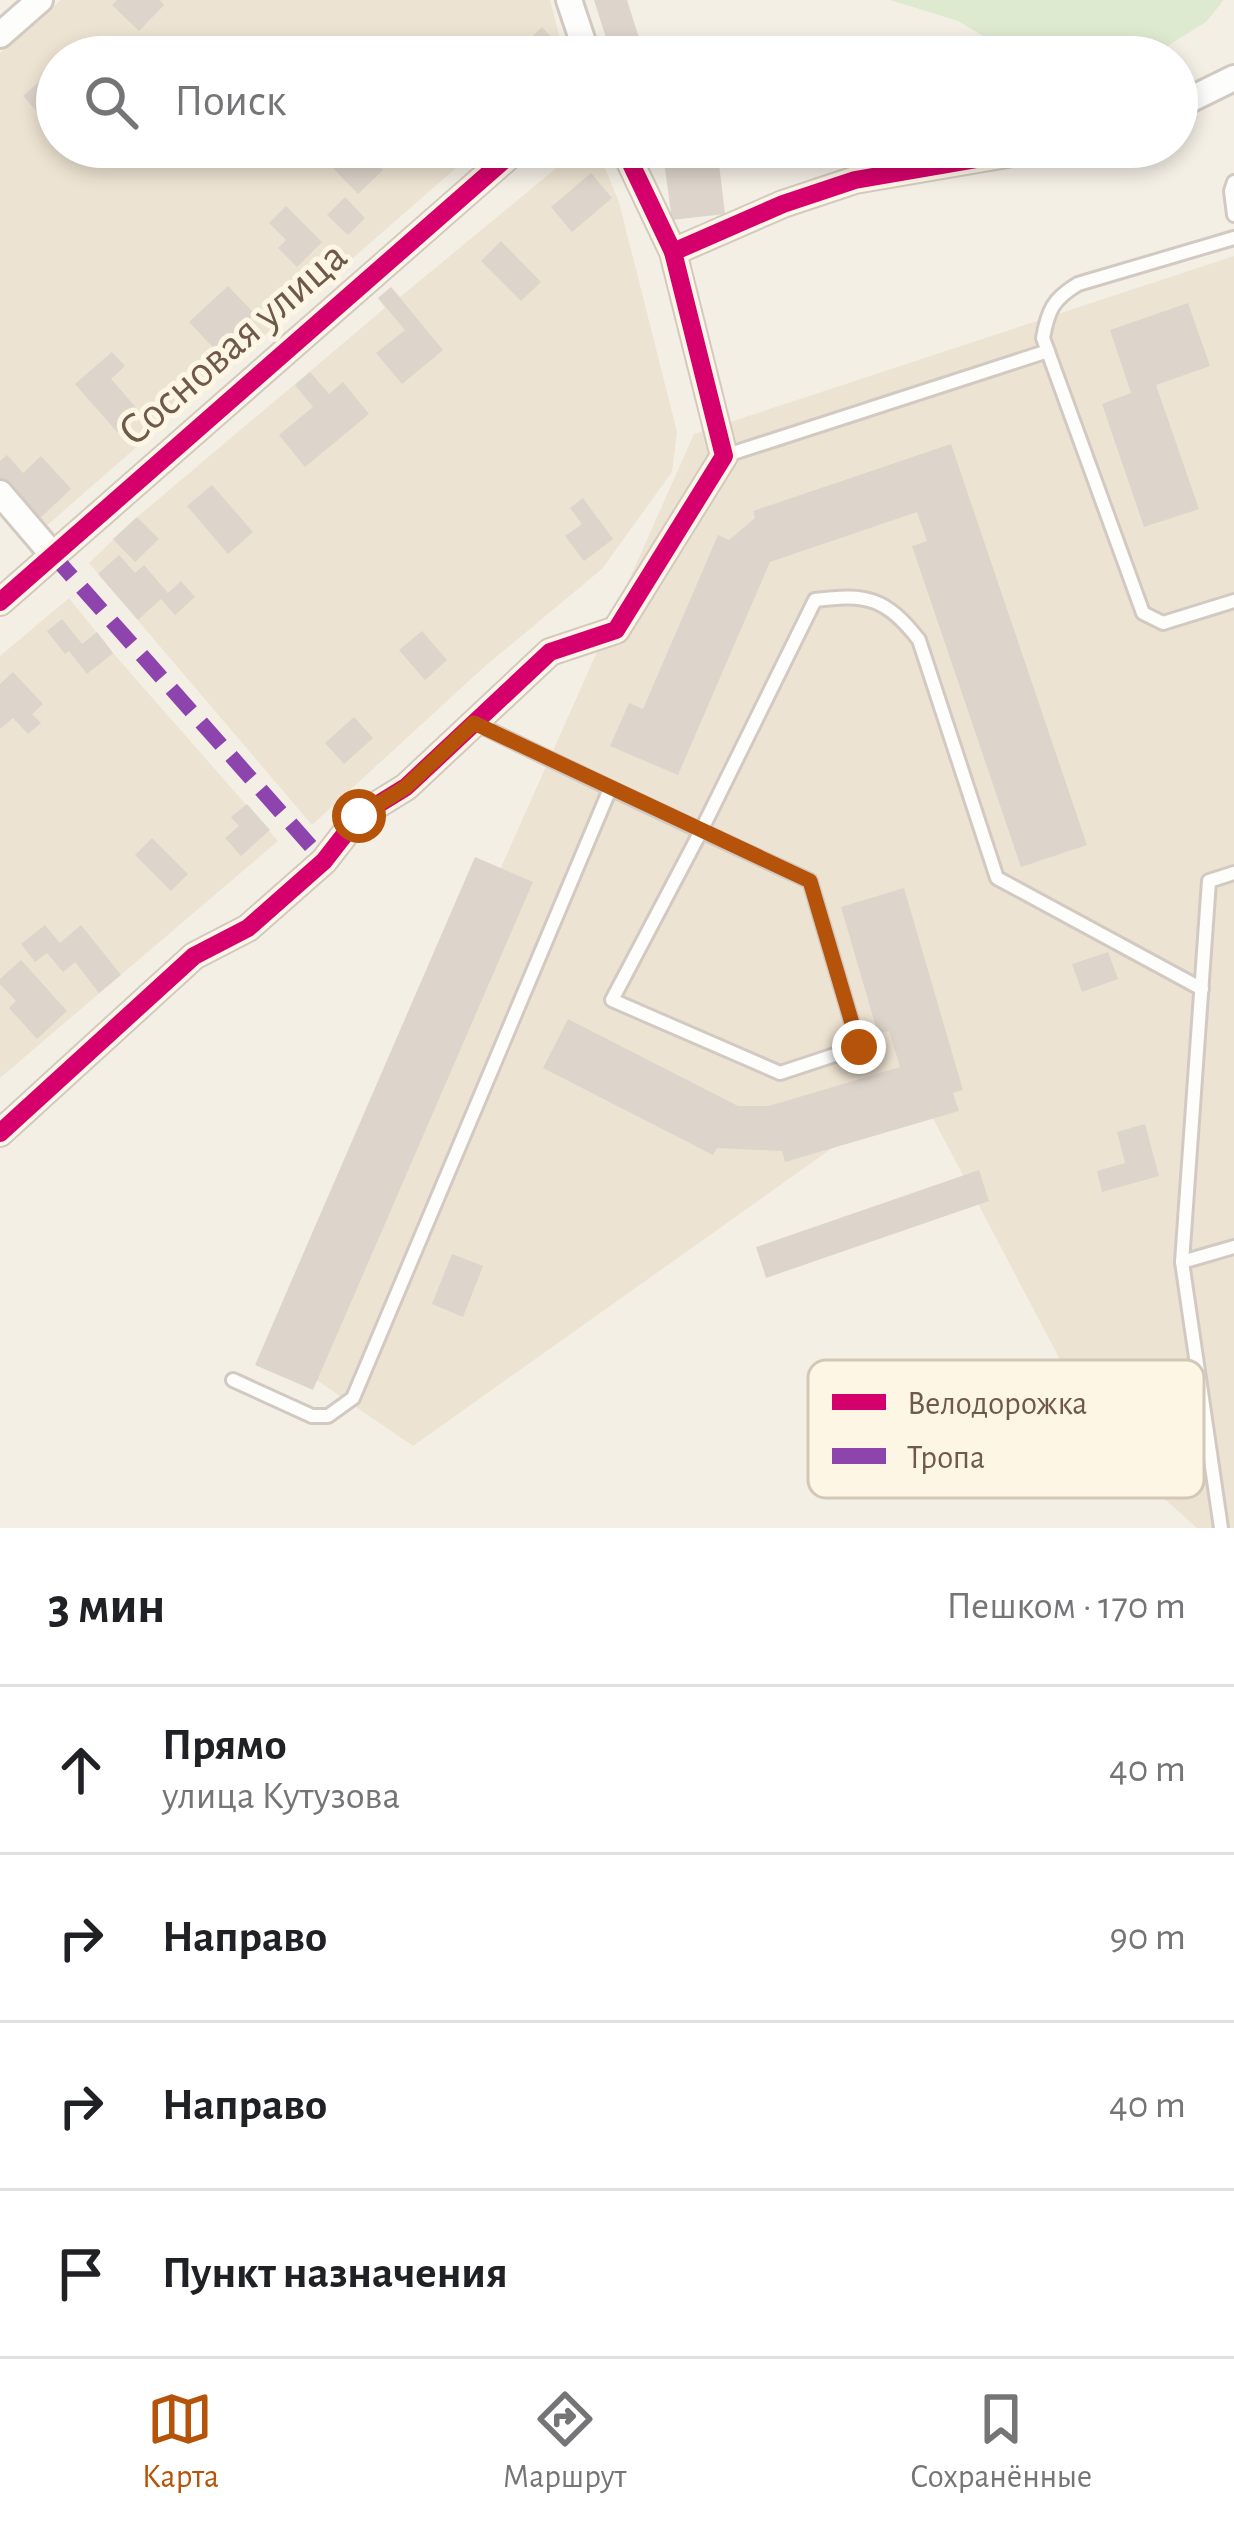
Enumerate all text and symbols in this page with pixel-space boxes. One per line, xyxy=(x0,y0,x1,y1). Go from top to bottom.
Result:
search box xyxy=(36,36,1198,168)
icon: search xyxy=(78,69,144,135)
text: Поиск xyxy=(174,79,286,124)
street label: Сосновая улица xyxy=(110,233,356,455)
route start xyxy=(332,789,386,843)
route end xyxy=(832,1020,886,1074)
legend xyxy=(808,1360,1204,1498)
text: Велодорожка xyxy=(907,1388,1087,1421)
text: Тропа xyxy=(907,1442,985,1475)
text: 3 мин xyxy=(48,1581,165,1632)
text: Пешком · 170 m xyxy=(946,1587,1186,1626)
text: Прямо xyxy=(162,1723,287,1768)
icon: ahead xyxy=(48,1737,114,1803)
text: 40 m xyxy=(1109,1750,1186,1789)
text: улица Кутузова xyxy=(162,1777,400,1816)
icon: right xyxy=(48,1905,114,1971)
text: Направо xyxy=(162,1915,327,1960)
text: 90 m xyxy=(1109,1918,1186,1957)
icon: right xyxy=(48,2073,114,2139)
text: Направо xyxy=(162,2083,327,2128)
text: 40 m xyxy=(1109,2086,1186,2125)
icon: arrive xyxy=(48,2241,114,2307)
text: Пункт назначения xyxy=(162,2251,508,2296)
tab: Карта xyxy=(142,2386,219,2498)
tab: Маршрут xyxy=(503,2386,626,2498)
tab: Сохранённые xyxy=(910,2386,1092,2498)

